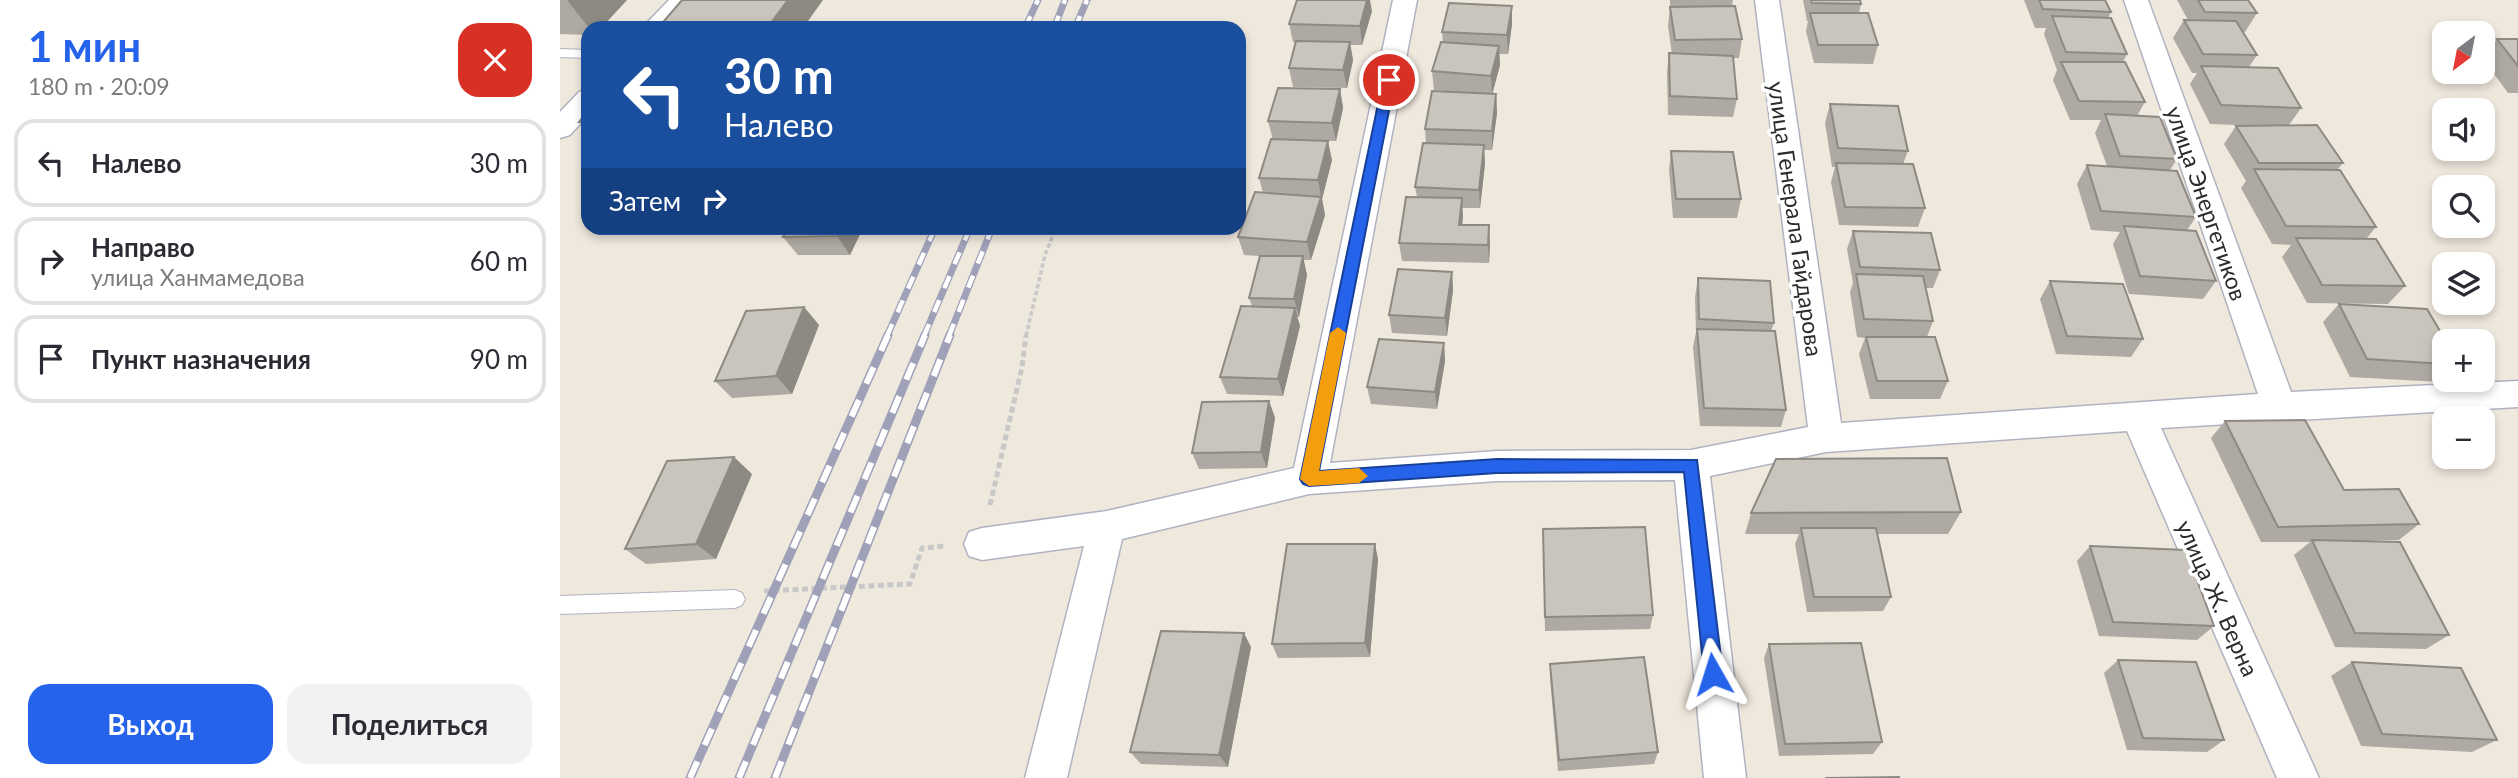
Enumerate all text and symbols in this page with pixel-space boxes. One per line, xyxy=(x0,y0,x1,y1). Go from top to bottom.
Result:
text: 1 мин xyxy=(28,21,141,71)
north arrow xyxy=(2432,21,2496,84)
map controls xyxy=(2432,21,2495,469)
button: close xyxy=(458,23,532,97)
text: 30 m xyxy=(724,46,834,104)
icon: left xyxy=(609,49,700,140)
pin xyxy=(1359,50,1419,110)
icon: arrive xyxy=(1370,61,1408,99)
text: 180 m · 20:09 xyxy=(28,72,170,100)
street label: улица Генерала Гайдарова xyxy=(1763,80,1829,358)
button: sound xyxy=(2432,98,2495,161)
street label: улица Энергетиков xyxy=(2161,102,2253,304)
text: Налево xyxy=(724,105,834,144)
icon: left xyxy=(32,144,70,182)
text: Налево xyxy=(91,147,181,179)
text: 30 m xyxy=(470,147,528,179)
button: search xyxy=(2432,175,2495,238)
icon: right xyxy=(695,182,733,220)
text: Затем xyxy=(609,185,681,217)
text: Направо xyxy=(91,231,195,263)
icon: right xyxy=(32,242,70,280)
text: 60 m xyxy=(470,245,528,277)
button: layers xyxy=(2432,252,2495,315)
text: улица Ханмамедова xyxy=(91,263,305,291)
button: + xyxy=(2432,329,2495,392)
icon: arrive xyxy=(32,340,70,378)
text: Пункт назначения xyxy=(91,343,311,375)
text: 90 m xyxy=(470,343,528,375)
button: − xyxy=(2432,406,2495,469)
street label: улица Ж. Верна xyxy=(2171,516,2265,680)
position arrow xyxy=(1676,637,1750,711)
button: Выход xyxy=(28,684,273,764)
button: Поделиться xyxy=(287,684,532,764)

